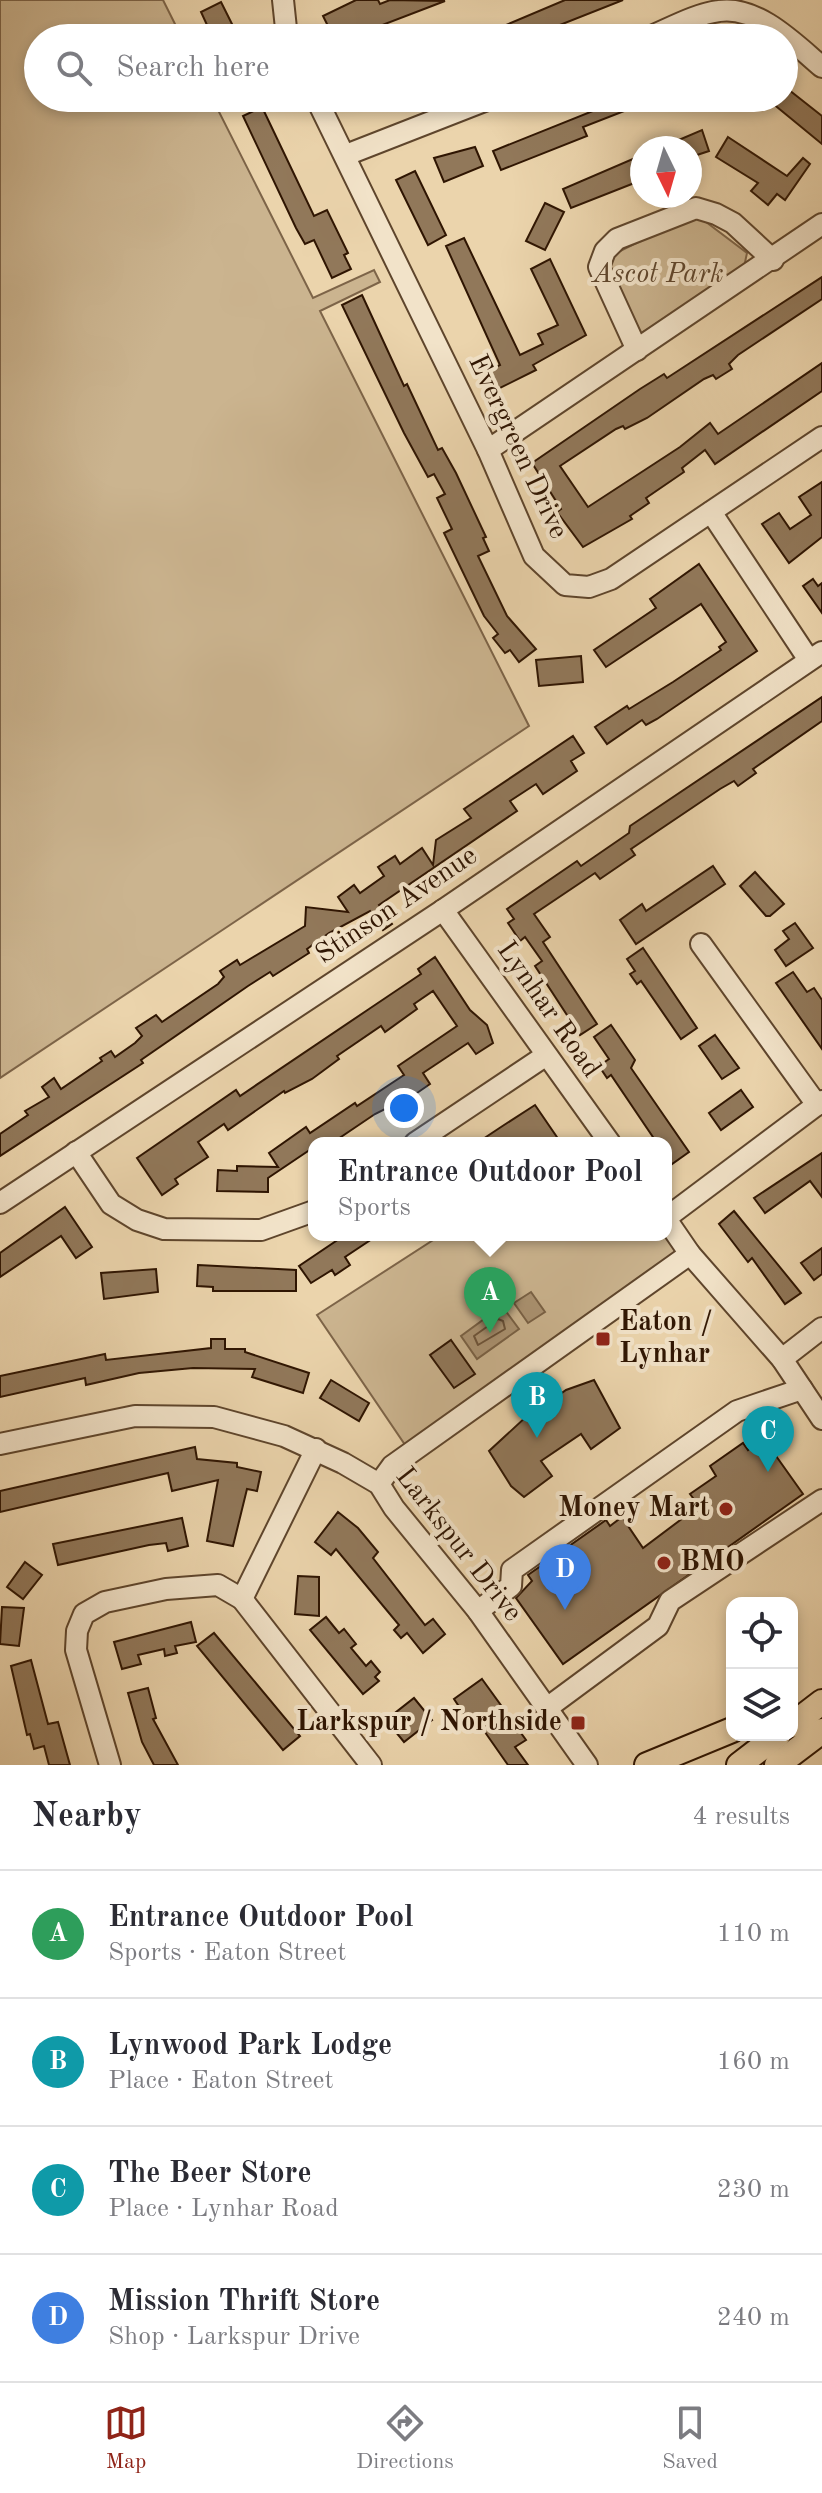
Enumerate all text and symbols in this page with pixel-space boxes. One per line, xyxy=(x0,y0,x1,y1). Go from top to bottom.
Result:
search box xyxy=(24,24,798,112)
icon: search xyxy=(52,46,96,90)
text: Search here xyxy=(116,53,270,83)
north arrow xyxy=(630,136,702,208)
park label: Ascot Park xyxy=(590,261,724,289)
street label: Evergreen Drive xyxy=(462,351,572,543)
street label: Stinson Avenue xyxy=(311,842,483,970)
street label: Lynhar Road xyxy=(491,937,605,1083)
your location xyxy=(384,1088,424,1128)
popup xyxy=(308,1137,672,1241)
text: Entrance Outdoor Pool xyxy=(337,1158,643,1188)
text: Sports xyxy=(337,1195,411,1221)
pin: A xyxy=(464,1267,516,1333)
place label: Eaton / Lynhar xyxy=(619,1309,713,1369)
marker: Eaton / Lynhar xyxy=(594,1330,612,1348)
pin: B xyxy=(511,1372,563,1438)
pin: C xyxy=(742,1406,794,1472)
street label: Larkspur Drive xyxy=(389,1463,527,1627)
place label: Money Mart xyxy=(558,1495,710,1523)
marker: Money Mart xyxy=(717,1500,735,1518)
pin: D xyxy=(539,1544,591,1610)
place label: BMO xyxy=(680,1549,745,1577)
marker: BMO xyxy=(655,1554,673,1572)
map controls xyxy=(726,1597,798,1741)
button: locate xyxy=(726,1597,798,1669)
button: layers xyxy=(726,1669,798,1741)
place label: Larkspur / Northside xyxy=(296,1709,562,1737)
marker: Larkspur / Northside xyxy=(569,1714,587,1732)
text: Nearby xyxy=(32,1800,142,1834)
text: 4 results xyxy=(692,1804,790,1830)
text: Entrance Outdoor Pool xyxy=(108,1903,413,1933)
text: A xyxy=(48,1921,68,1947)
text: 110 m xyxy=(717,1921,790,1947)
text: Sports · Eaton Street xyxy=(108,1940,346,1966)
text: Lynwood Park Lodge xyxy=(108,2031,392,2061)
text: B xyxy=(49,2049,67,2075)
text: 160 m xyxy=(717,2049,790,2075)
text: Place · Eaton Street xyxy=(108,2068,334,2094)
text: The Beer Store xyxy=(108,2159,312,2189)
text: C xyxy=(49,2177,67,2203)
text: 230 m xyxy=(717,2177,790,2203)
text: Place · Lynhar Road xyxy=(108,2196,339,2222)
text: Mission Thrift Store xyxy=(108,2287,380,2317)
text: D xyxy=(48,2305,68,2331)
text: 240 m xyxy=(717,2305,790,2331)
text: Shop · Larkspur Drive xyxy=(108,2324,360,2350)
tab: Map xyxy=(104,2401,148,2476)
tab: Directions xyxy=(356,2401,454,2476)
tab: Saved xyxy=(662,2401,718,2476)

